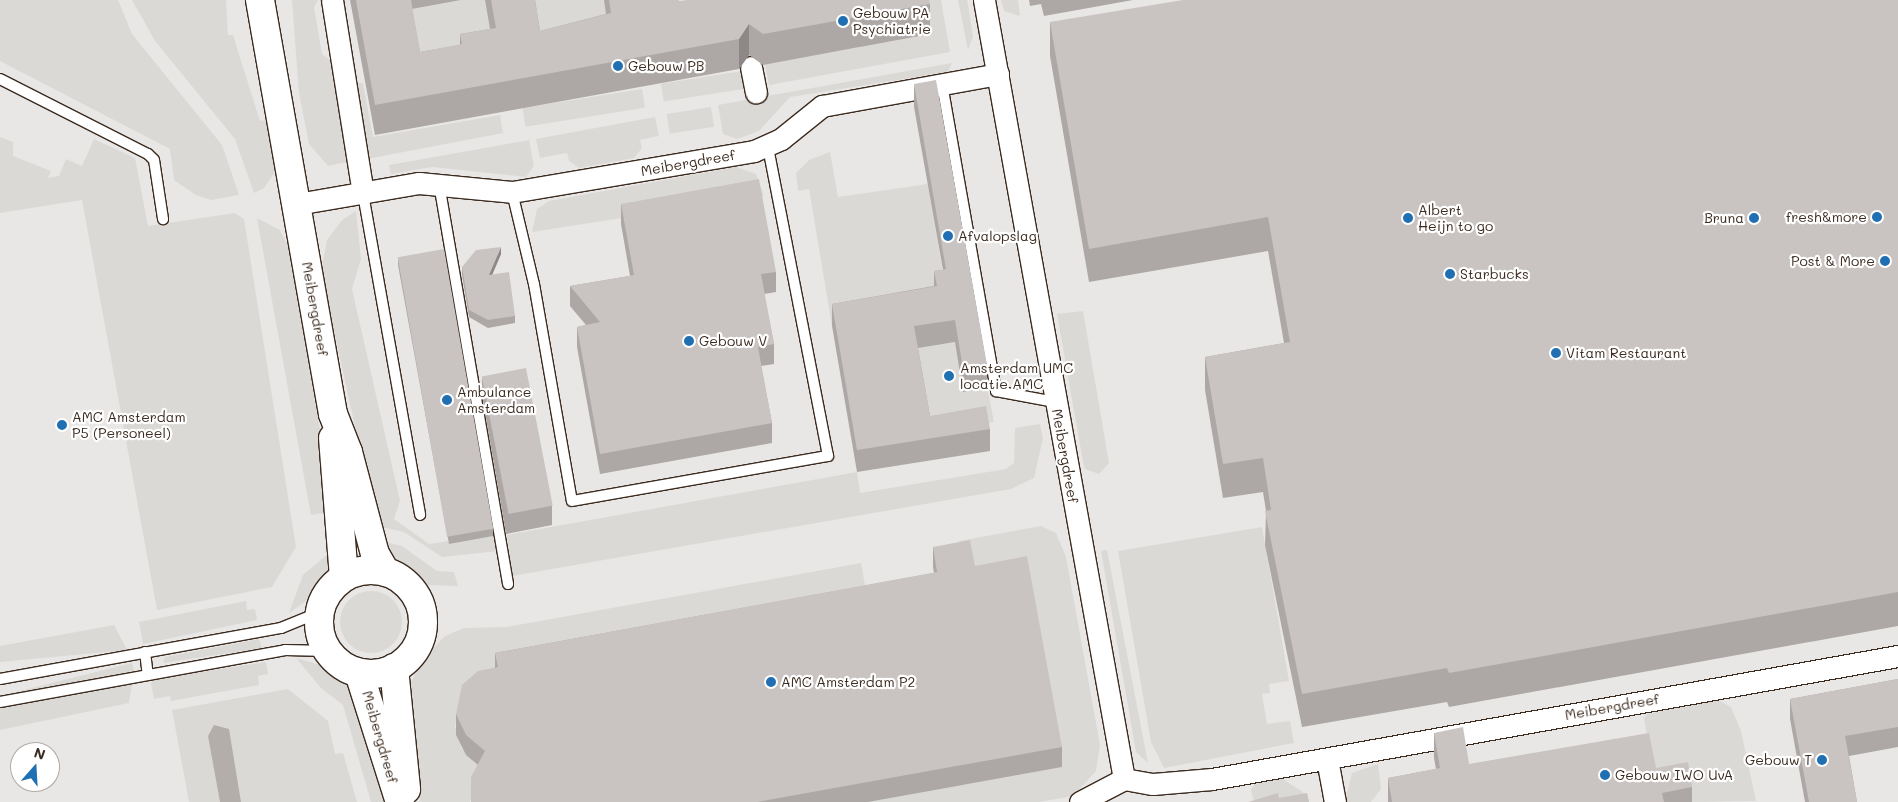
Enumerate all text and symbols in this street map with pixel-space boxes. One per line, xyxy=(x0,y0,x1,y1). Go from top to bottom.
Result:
place label: Gebouw PA Psychiatrie xyxy=(853,5,931,38)
marker: Gebouw PA Psychiatrie xyxy=(837,15,849,27)
place label: Gebouw PB xyxy=(628,58,705,74)
marker: Gebouw PB xyxy=(612,60,624,72)
street label: Meibergdreef xyxy=(640,146,736,180)
place label: Albert Heijn to go xyxy=(1418,202,1493,234)
place label: fresh&more xyxy=(1786,209,1867,225)
place label: Bruna xyxy=(1704,210,1744,226)
marker: fresh&more xyxy=(1871,211,1883,223)
marker: Albert Heijn to go xyxy=(1402,212,1414,224)
marker: Bruna xyxy=(1748,212,1760,224)
place label: Afvalopslag xyxy=(958,228,1037,244)
marker: Afvalopslag xyxy=(942,230,954,242)
place label: Post & More xyxy=(1791,253,1875,269)
marker: Post & More xyxy=(1879,255,1891,267)
street label: Meibergdreef xyxy=(298,261,332,357)
place label: Starbucks xyxy=(1460,266,1529,282)
marker: Starbucks xyxy=(1444,268,1456,280)
place label: Gebouw V xyxy=(699,333,767,349)
marker: Gebouw V xyxy=(683,335,695,347)
place label: Vitam Restaurant xyxy=(1566,345,1686,361)
marker: Vitam Restaurant xyxy=(1550,347,1562,359)
place label: Amsterdam UMC locatie AMC xyxy=(960,360,1073,392)
marker: Amsterdam UMC locatie AMC xyxy=(942,369,956,383)
place label: Ambulance Amsterdam xyxy=(457,384,535,417)
marker: Ambulance Amsterdam xyxy=(441,394,453,406)
street label: Meibergdreef xyxy=(1048,408,1082,504)
place label: AMC Amsterdam P5 (Personeel) xyxy=(72,409,186,442)
marker: AMC Amsterdam P5 (Personeel) xyxy=(56,419,68,431)
place label: AMC Amsterdam P2 xyxy=(781,674,915,690)
marker: AMC Amsterdam P2 xyxy=(765,676,777,688)
street label: Meibergdreef xyxy=(359,689,401,785)
street label: Meibergdreef xyxy=(1564,690,1660,724)
north arrow xyxy=(10,742,60,792)
text: N xyxy=(32,743,48,764)
place label: Gebouw T xyxy=(1745,752,1812,768)
marker: Gebouw T xyxy=(1816,754,1828,766)
place label: Gebouw IWO UvA xyxy=(1615,767,1733,783)
marker: Gebouw IWO UvA xyxy=(1599,769,1611,781)

